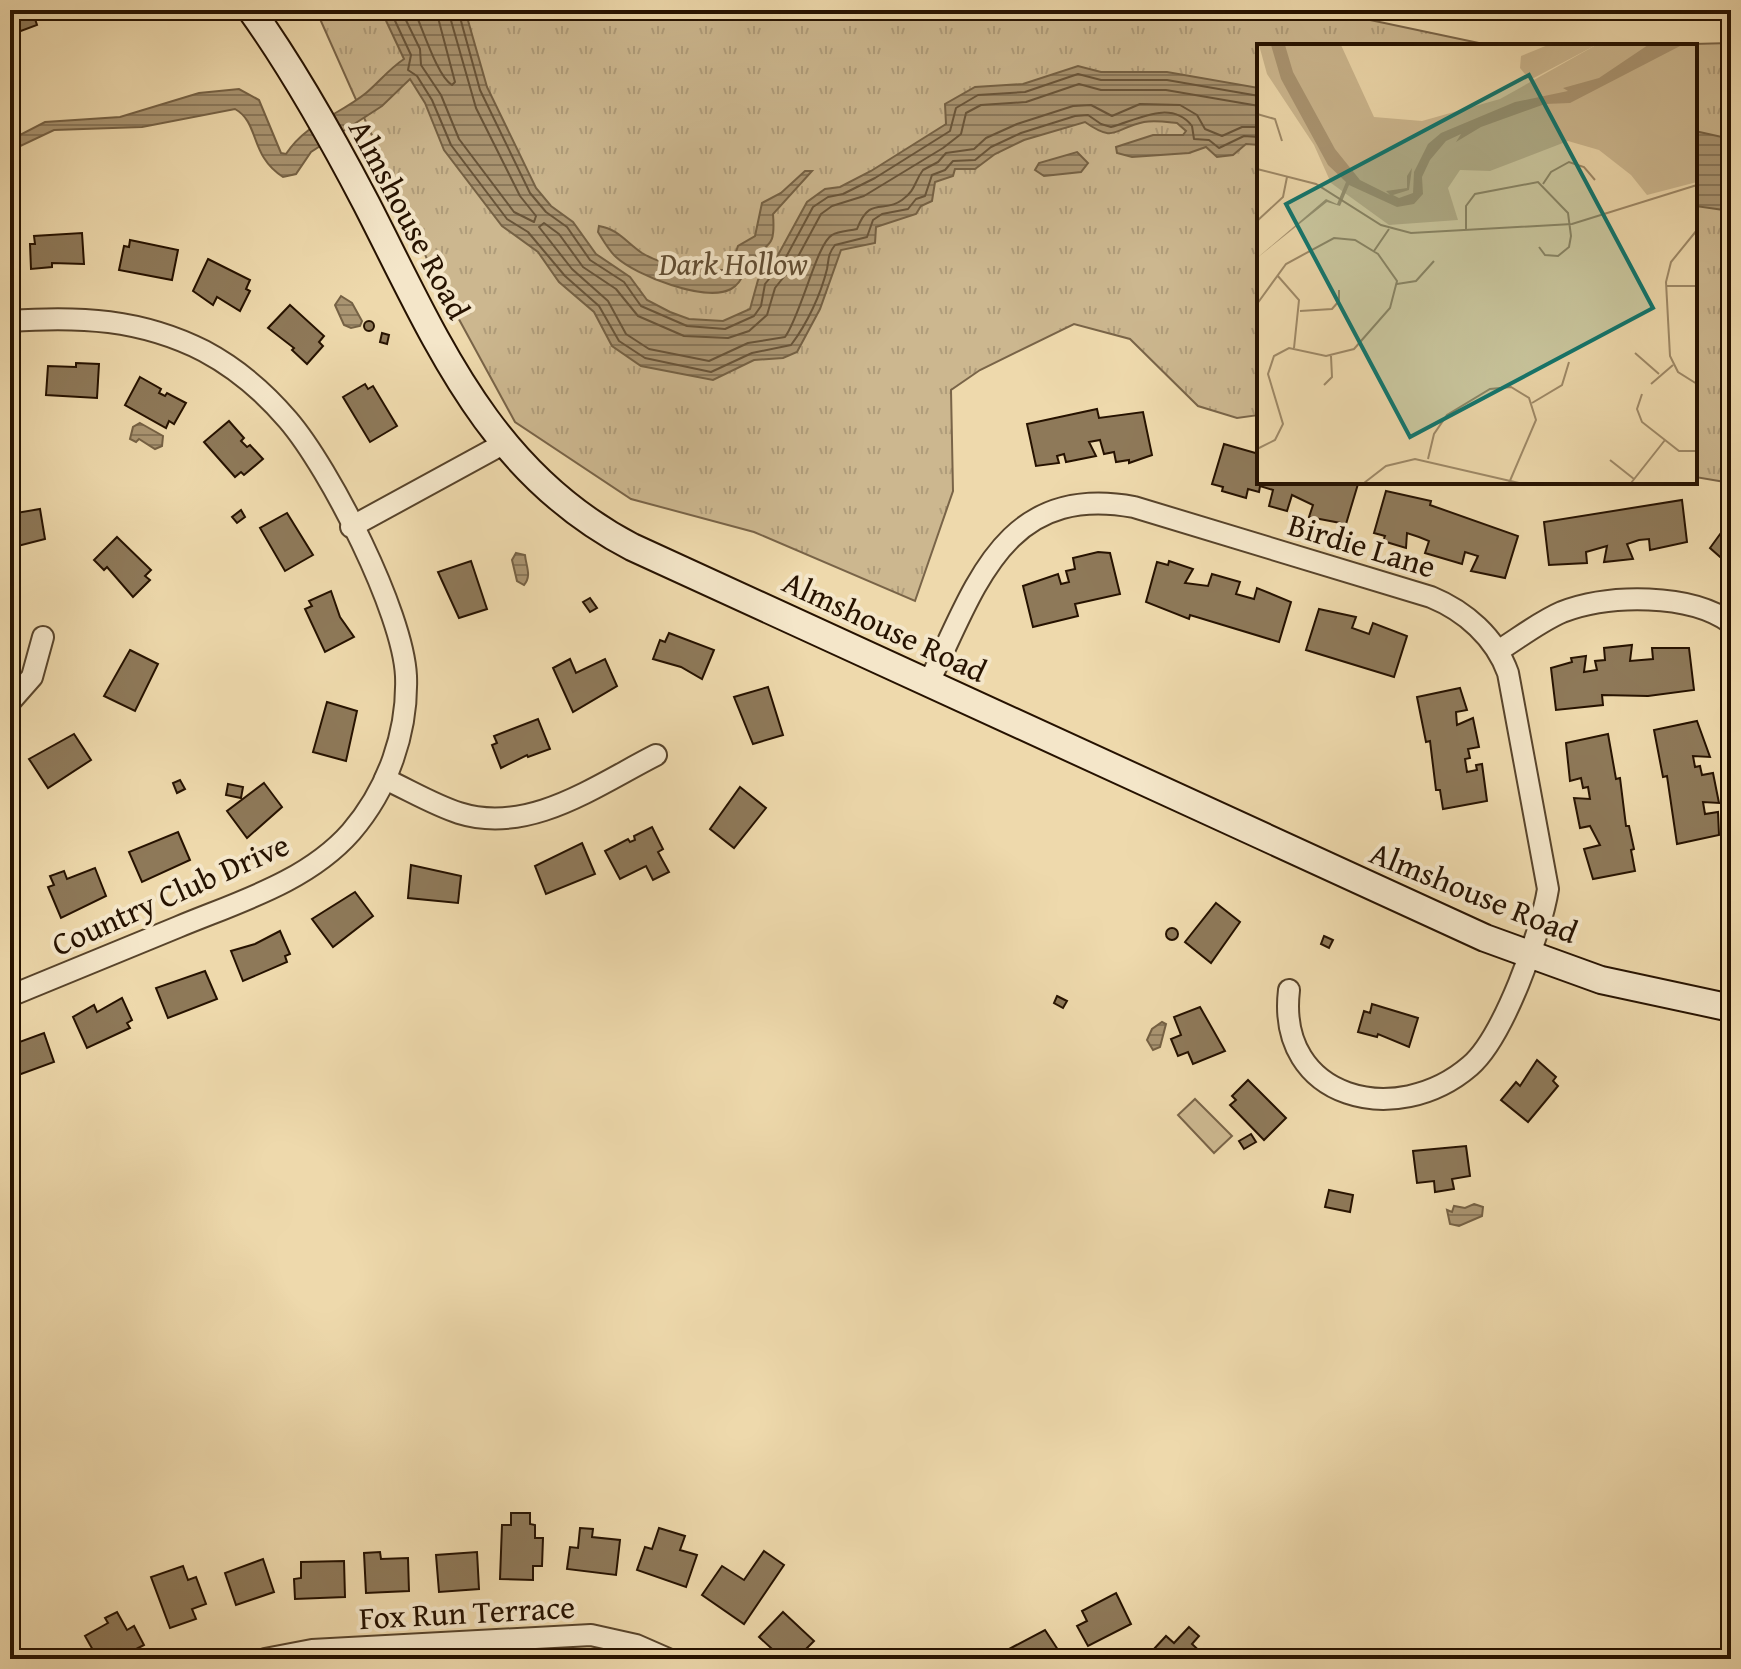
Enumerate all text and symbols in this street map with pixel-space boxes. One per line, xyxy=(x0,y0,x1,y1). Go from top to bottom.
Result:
inset map xyxy=(1257,44,1697,484)
street label: Almshouse Road xyxy=(337,111,483,327)
park label: Dark Hollow xyxy=(658,240,808,287)
street label: Birdie Lane xyxy=(1283,500,1441,590)
street label: Almshouse Road xyxy=(775,558,995,694)
street label: Country Club Drive xyxy=(44,821,296,967)
street label: Almshouse Road xyxy=(1363,829,1585,955)
street label: Fox Run Terrace xyxy=(358,1583,576,1641)

